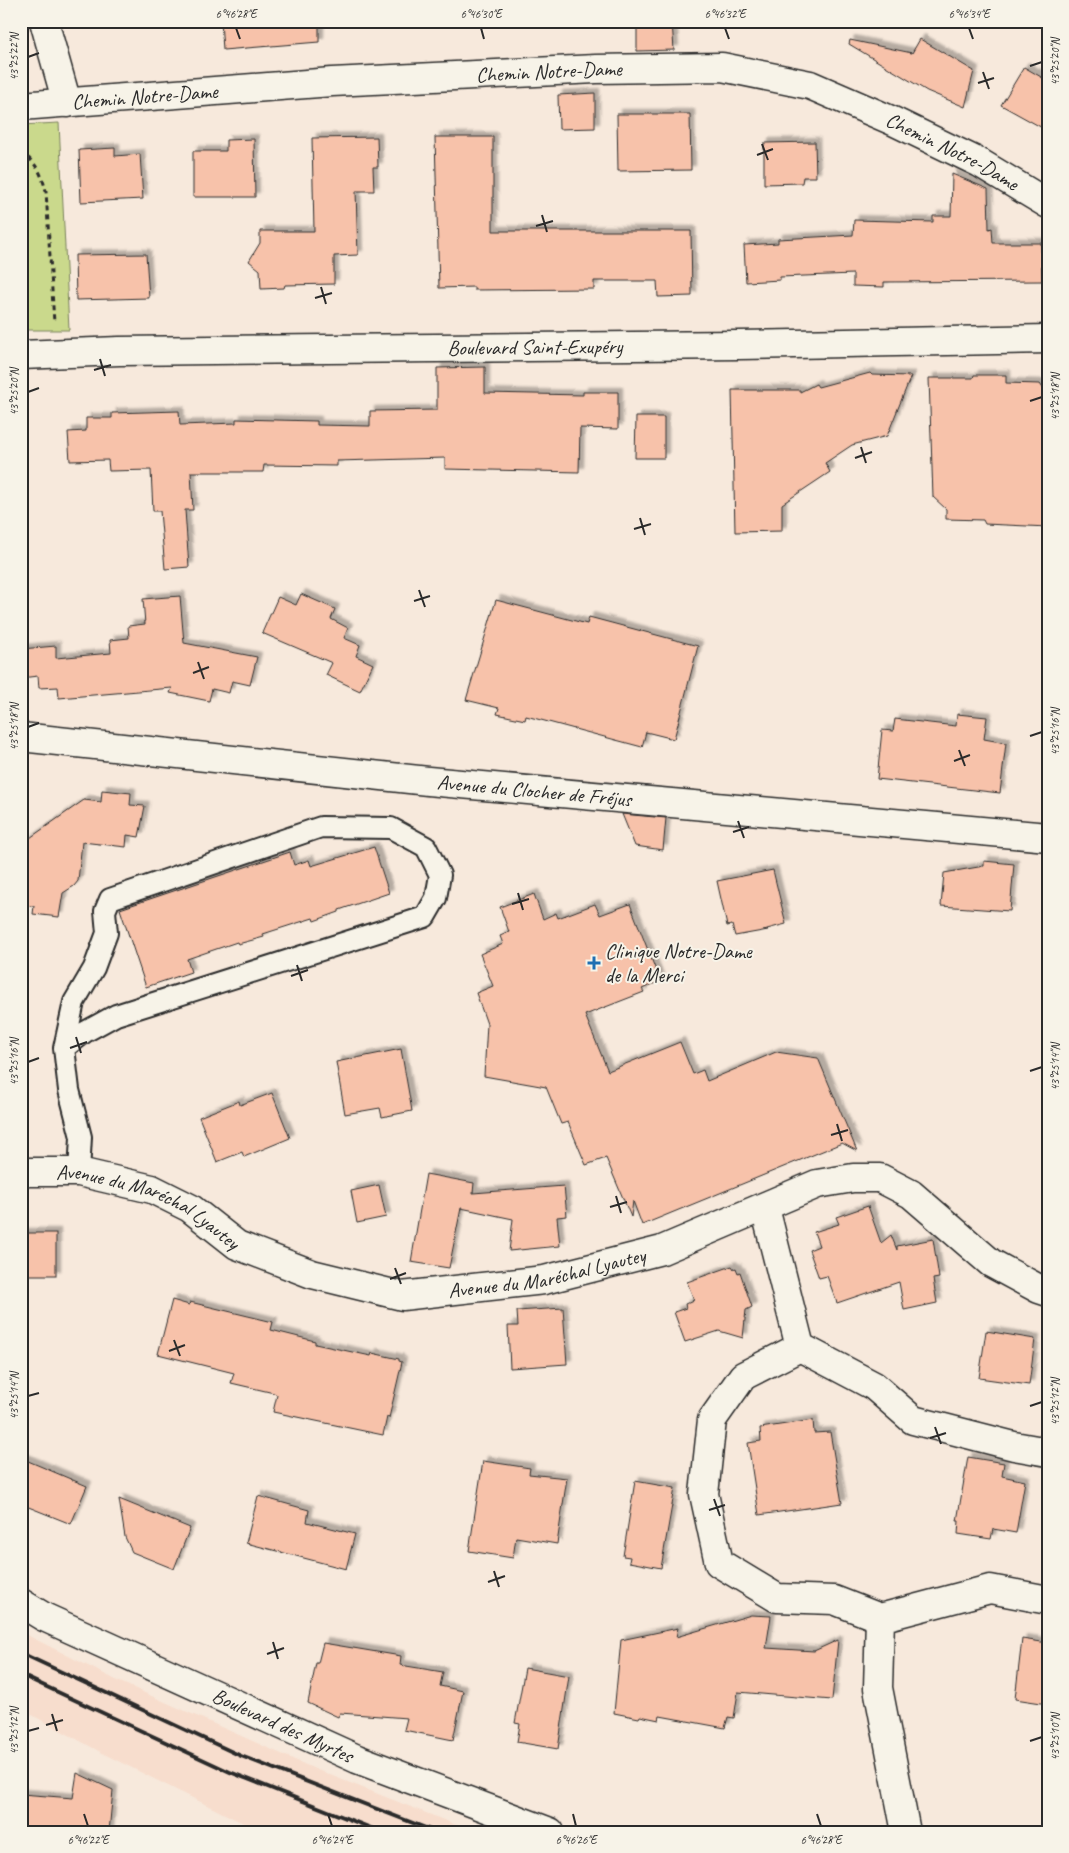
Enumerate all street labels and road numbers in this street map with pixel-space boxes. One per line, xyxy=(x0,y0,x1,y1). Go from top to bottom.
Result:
street label: Chemin Notre-Dame xyxy=(475,56,623,88)
street label: Chemin Notre-Dame xyxy=(71,78,220,115)
street label: Chemin Notre-Dame xyxy=(882,106,1024,197)
street label: Boulevard Saint-Exupéry xyxy=(447,333,624,361)
street label: Avenue du Clocher de Fréjus xyxy=(436,769,634,812)
street label: Avenue du Maréchal Lyautey xyxy=(56,1159,246,1256)
street label: Avenue du Maréchal Lyautey xyxy=(447,1241,650,1304)
street label: Boulevard des Myrtes xyxy=(208,1682,359,1769)

